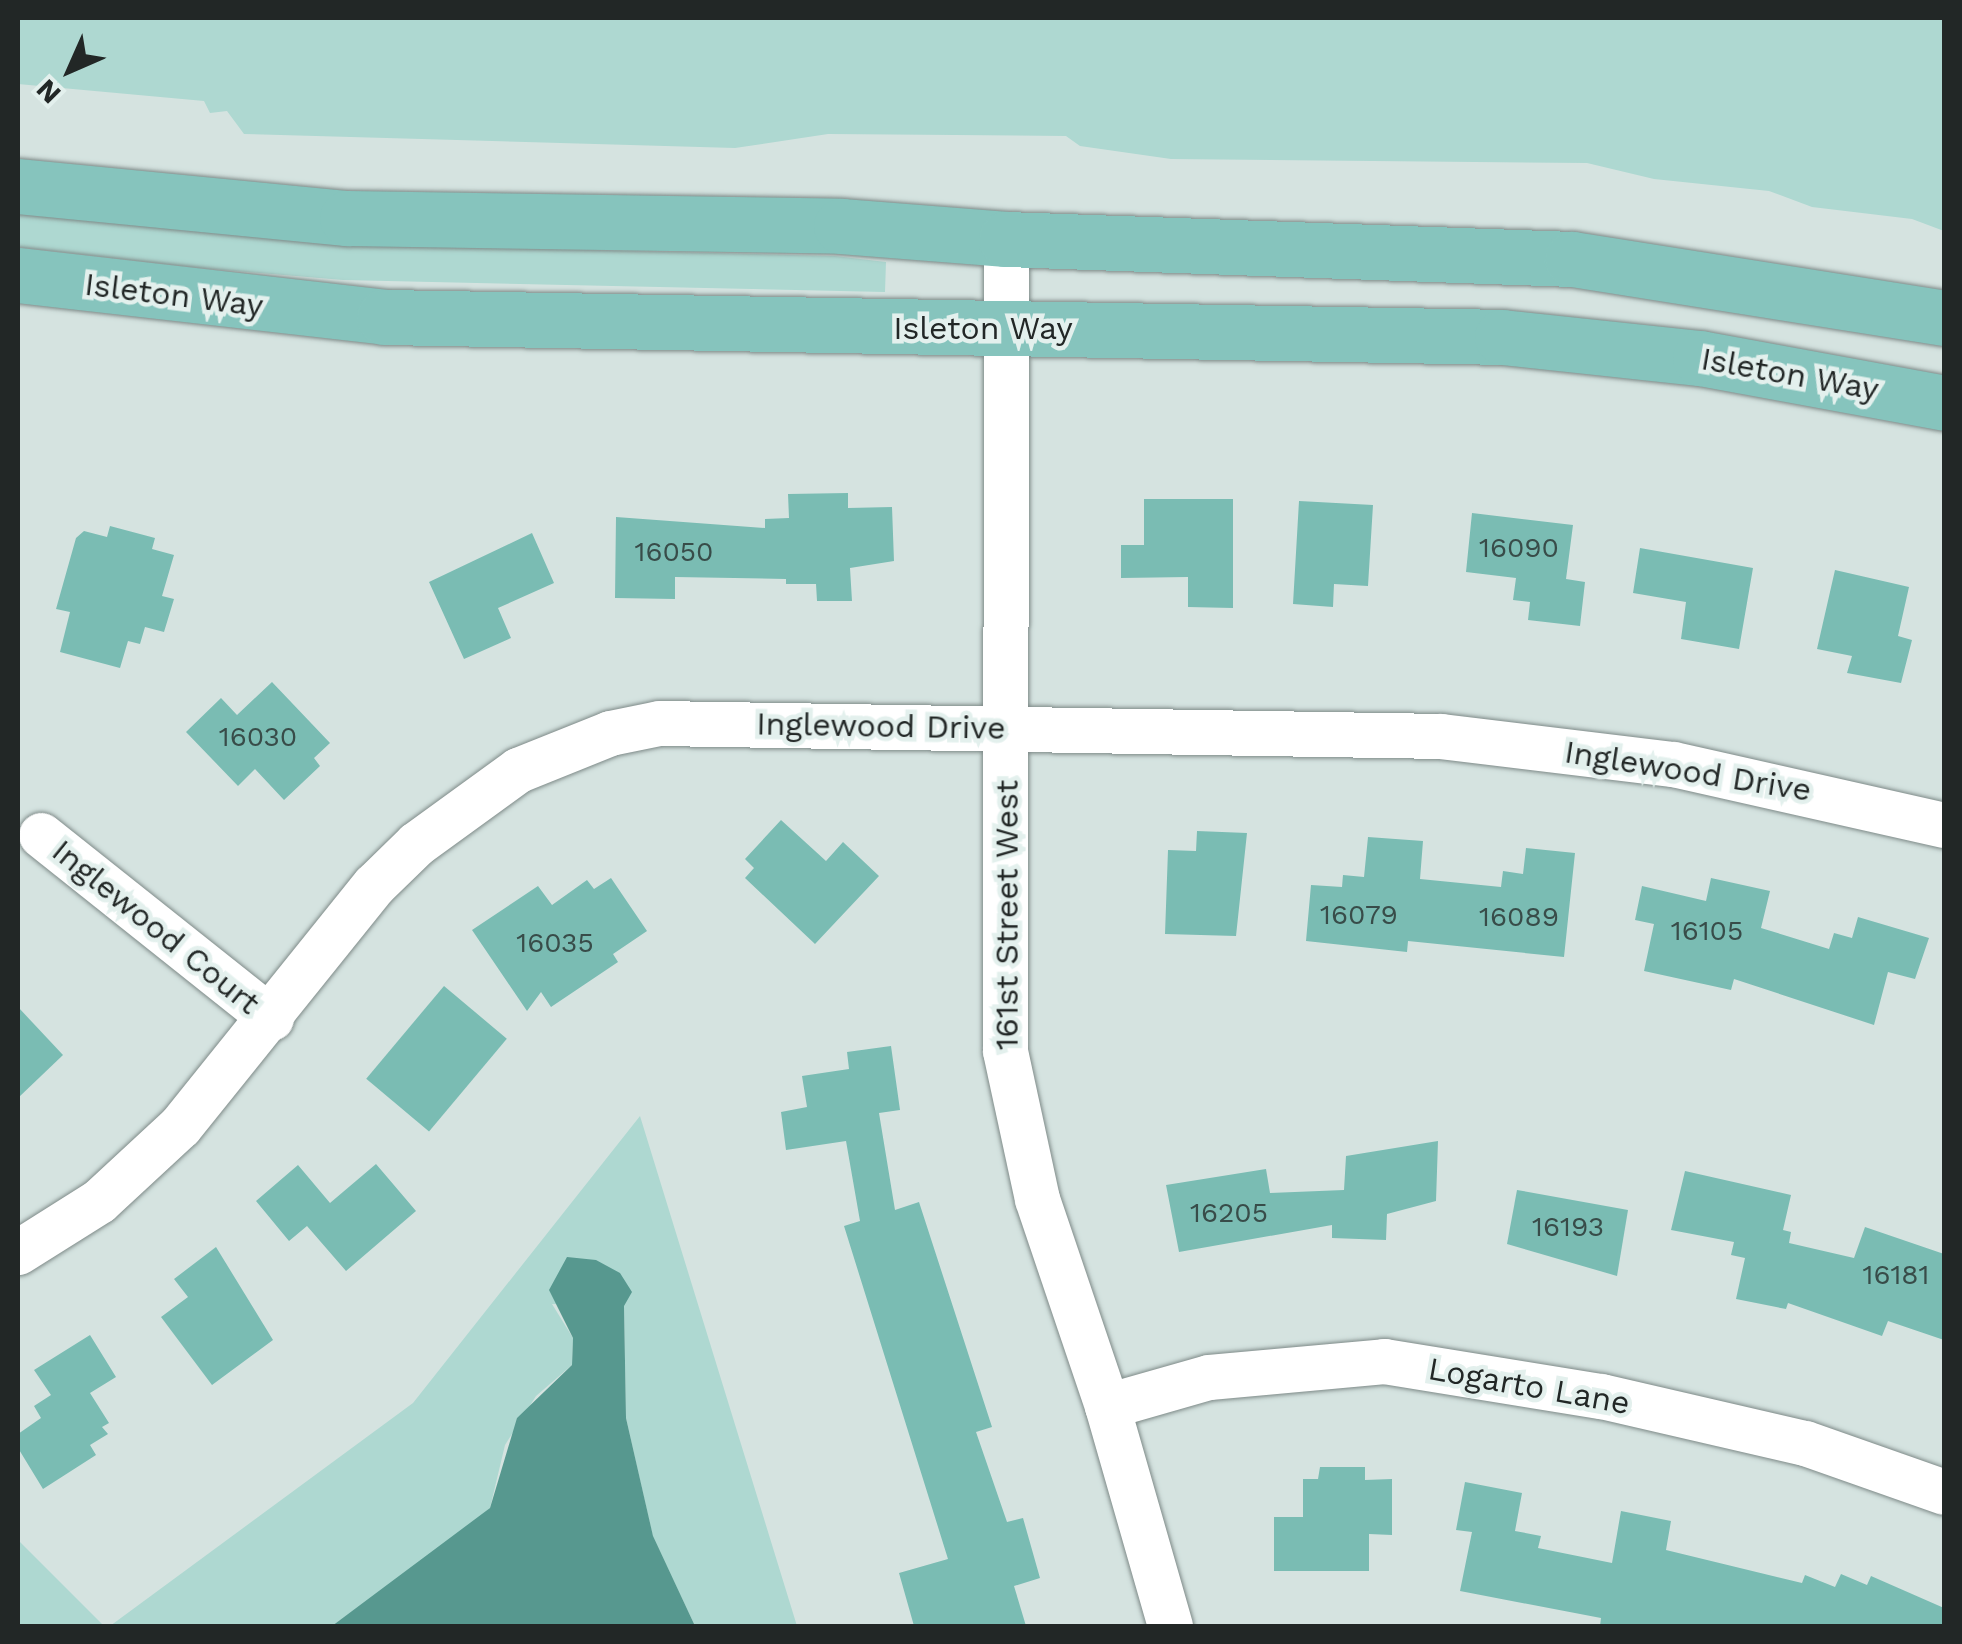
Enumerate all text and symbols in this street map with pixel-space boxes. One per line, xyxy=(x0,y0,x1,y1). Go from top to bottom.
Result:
north arrow xyxy=(20,20,120,120)
text: N xyxy=(29,73,67,111)
street label: Isleton Way xyxy=(82,265,266,325)
street label: Isleton Way xyxy=(893,309,1073,347)
street label: Isleton Way xyxy=(1698,339,1882,409)
house number: 16090 xyxy=(1479,531,1559,565)
house number: 16050 xyxy=(634,535,714,569)
street label: Inglewood Drive xyxy=(756,705,1006,747)
house number: 16030 xyxy=(219,720,297,754)
street label: Inglewood Drive xyxy=(1562,733,1814,809)
street label: 161st Street West xyxy=(988,779,1026,1051)
street label: Inglewood Court xyxy=(44,832,268,1022)
house number: 16079 xyxy=(1320,898,1398,932)
house number: 16089 xyxy=(1479,900,1559,934)
house number: 16105 xyxy=(1671,914,1743,948)
house number: 16035 xyxy=(516,926,594,960)
house number: 16205 xyxy=(1190,1196,1268,1230)
house number: 16193 xyxy=(1532,1210,1604,1244)
house number: 16181 xyxy=(1862,1258,1930,1292)
street label: Logarto Lane xyxy=(1425,1349,1633,1423)

